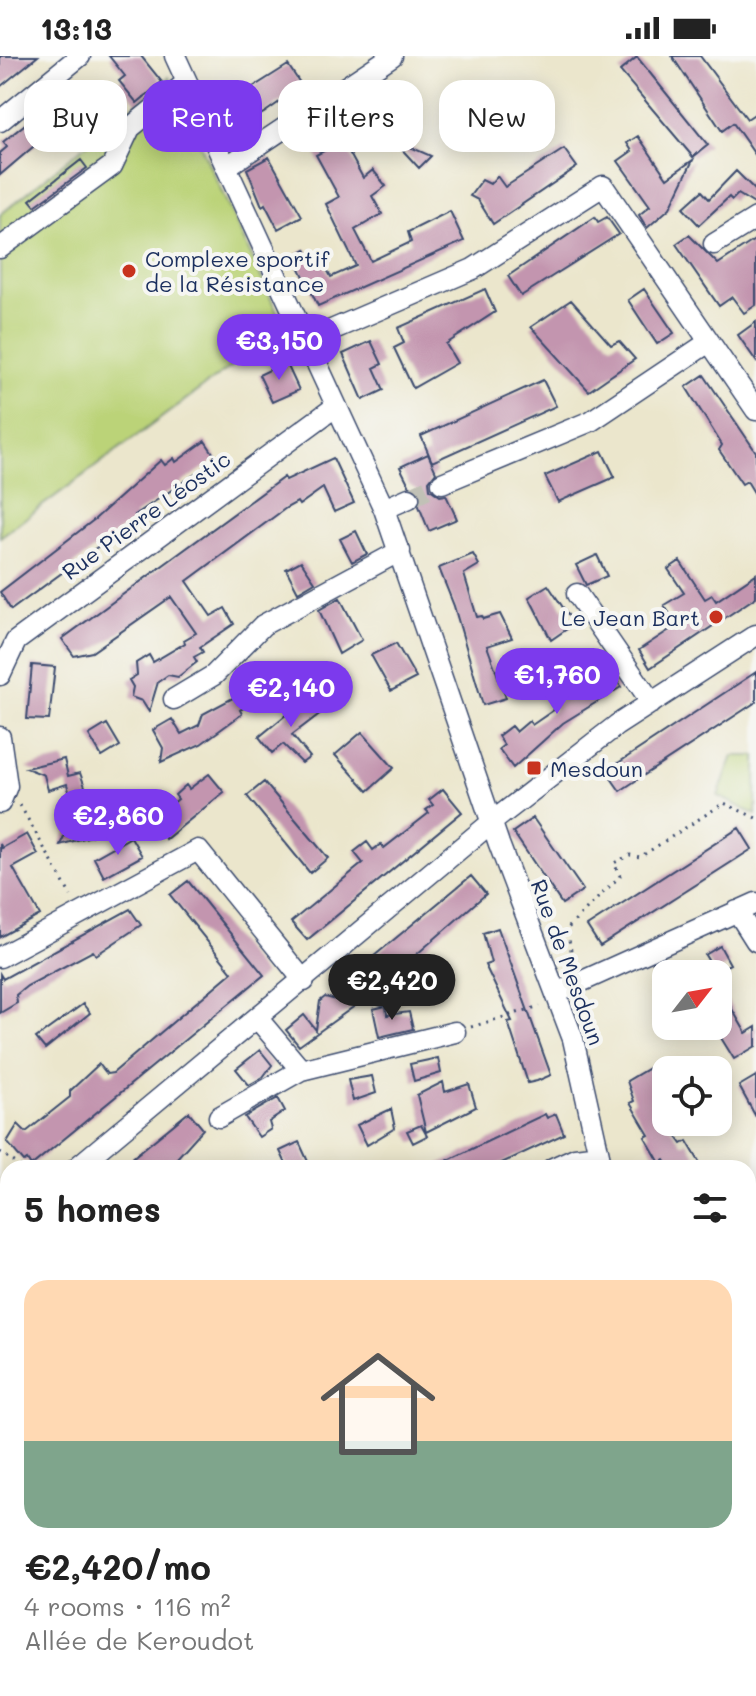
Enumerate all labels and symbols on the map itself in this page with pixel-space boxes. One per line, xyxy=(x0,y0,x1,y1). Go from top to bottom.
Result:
place label: Complexe sportif de la Résistance xyxy=(145,244,330,298)
marker: Complexe sportif de la Résistance xyxy=(120,262,138,280)
pin: €3,150 xyxy=(214,314,344,382)
street label: Rue Pierre Léostic xyxy=(56,444,236,586)
place label: Le Jean Bart xyxy=(561,603,700,632)
marker: Le Jean Bart xyxy=(707,608,725,626)
pin: €1,760 xyxy=(492,648,622,716)
pin: €2,140 xyxy=(226,661,356,729)
place label: Mesdoun xyxy=(550,754,643,783)
marker: Mesdoun xyxy=(525,759,543,777)
pin: €2,860 xyxy=(53,789,183,857)
street label: Rue de Mesdoun xyxy=(525,875,611,1049)
pin: €2,420 xyxy=(327,954,457,1022)
north arrow xyxy=(652,960,732,1040)

